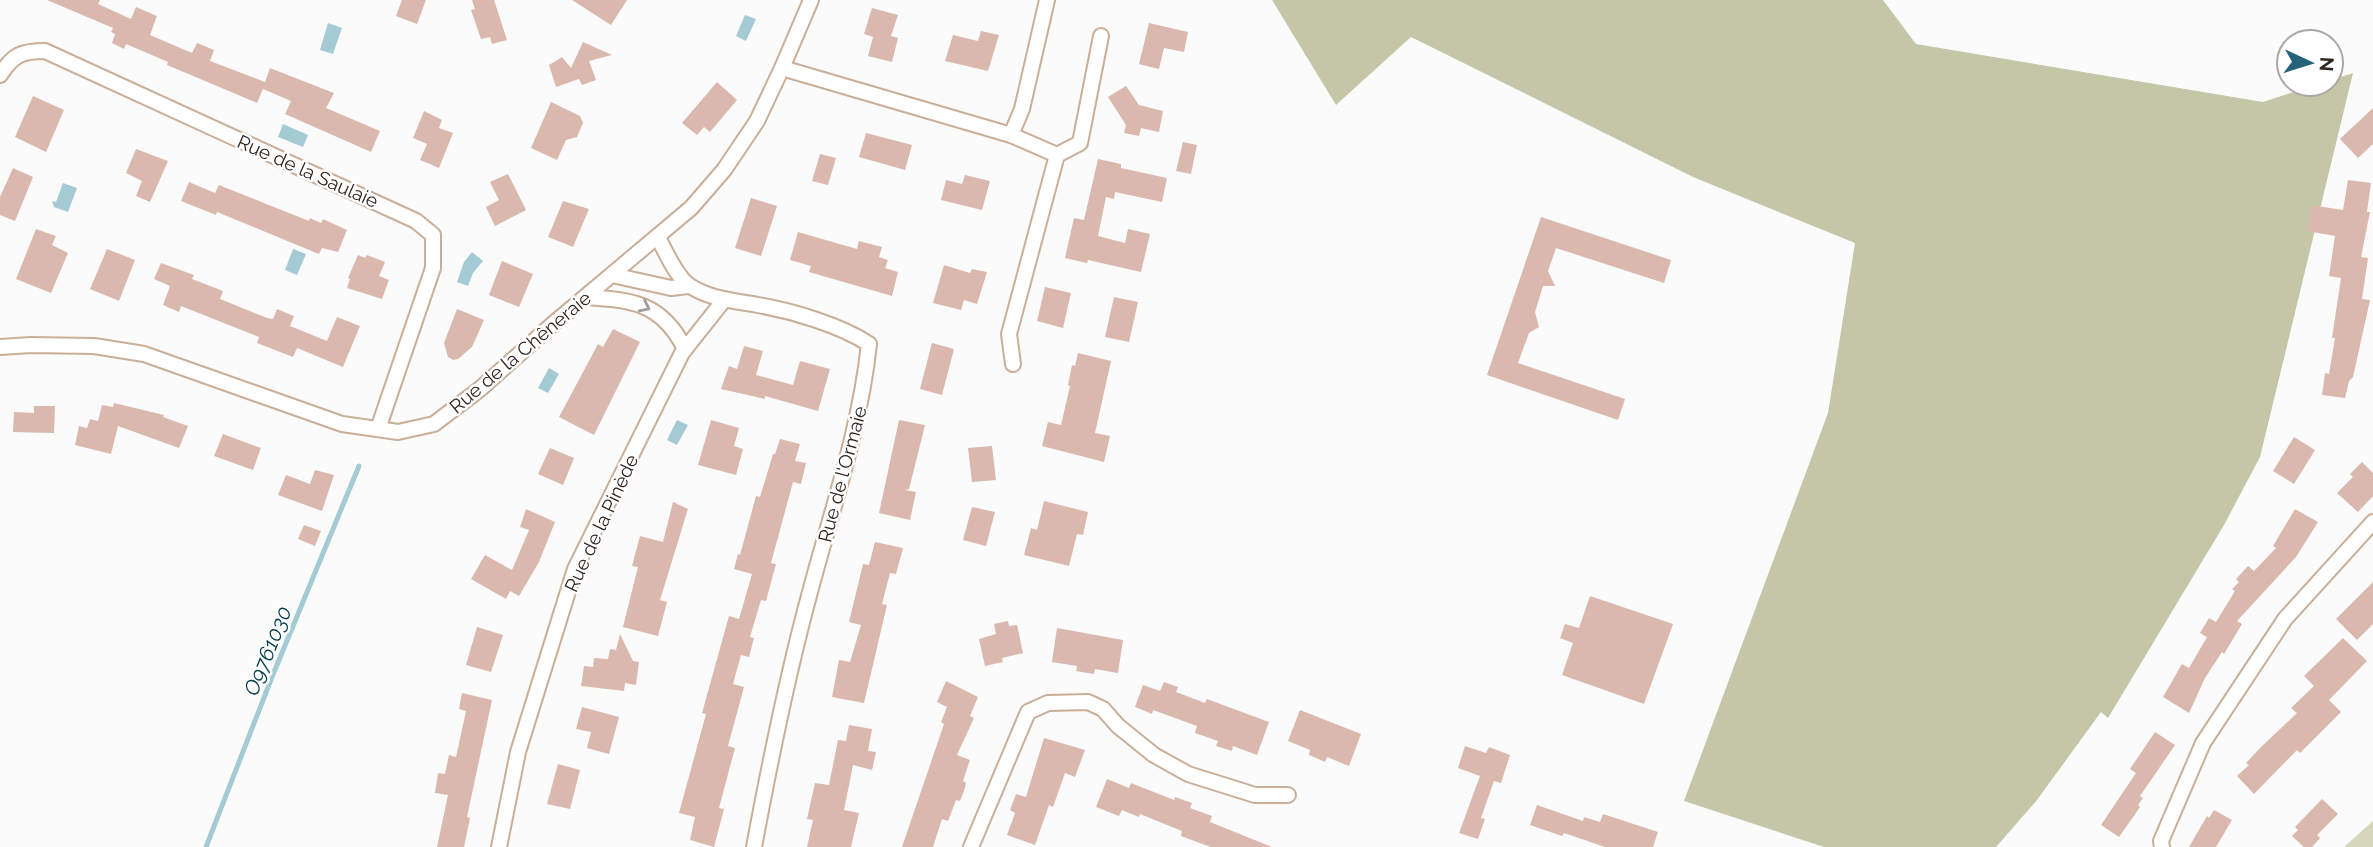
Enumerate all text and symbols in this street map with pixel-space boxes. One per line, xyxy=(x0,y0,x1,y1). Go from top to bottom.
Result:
north arrow xyxy=(2275,28,2345,98)
text: N xyxy=(2315,56,2338,72)
street label: Rue de la Saulaie xyxy=(234,130,382,212)
street label: Rue de la Chêneraie xyxy=(445,287,595,417)
one-way arrow xyxy=(638,299,650,313)
street label: Rue de l'Ormaie xyxy=(813,404,871,544)
street label: Rue de la Pinède xyxy=(560,451,642,595)
water label: O9761030 xyxy=(238,602,297,699)

